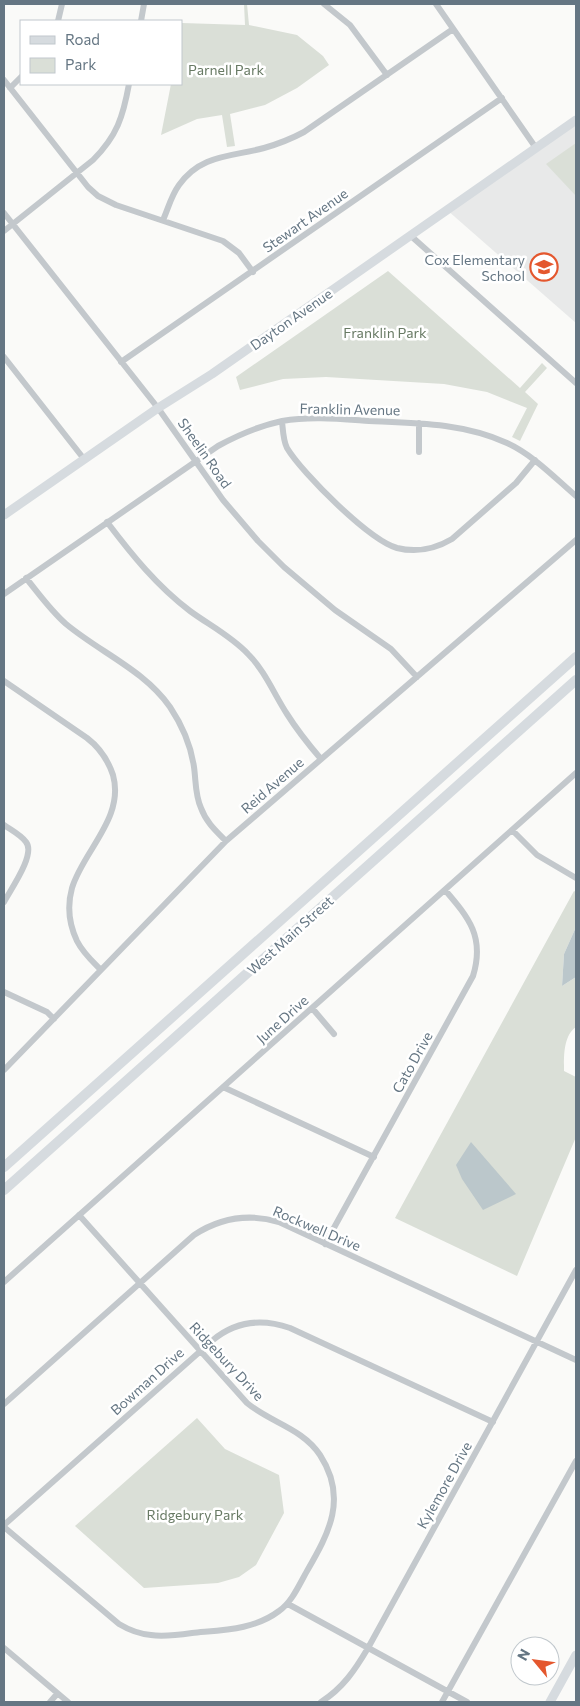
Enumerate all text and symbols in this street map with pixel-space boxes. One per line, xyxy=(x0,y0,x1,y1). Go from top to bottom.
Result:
legend xyxy=(20,20,182,85)
text: Road xyxy=(65,30,100,48)
text: Park xyxy=(65,55,96,73)
park label: Parnell Park xyxy=(188,61,264,78)
street label: Stewart Avenue xyxy=(259,184,351,256)
place label: Cox Elementary School xyxy=(424,251,525,284)
school or university icon: Cox Elementary School xyxy=(529,252,559,282)
street label: Dayton Avenue xyxy=(247,284,335,354)
park label: Franklin Park xyxy=(343,324,427,341)
street label: Franklin Avenue xyxy=(299,400,401,418)
street label: Sheelin Road xyxy=(175,415,235,491)
street label: Reid Avenue xyxy=(237,753,307,817)
street label: West Main Street xyxy=(243,892,337,978)
street label: June Drive xyxy=(253,991,311,1047)
street label: Cato Drive xyxy=(388,1028,436,1096)
street label: Rockwell Drive xyxy=(271,1202,363,1254)
street label: Ridgebury Drive xyxy=(186,1318,268,1404)
street label: Bowman Drive xyxy=(107,1344,187,1418)
street label: Kylemore Drive xyxy=(413,1438,475,1532)
park label: Ridgebury Park xyxy=(147,1506,244,1523)
north arrow xyxy=(510,1636,560,1686)
text: N xyxy=(513,1646,533,1663)

